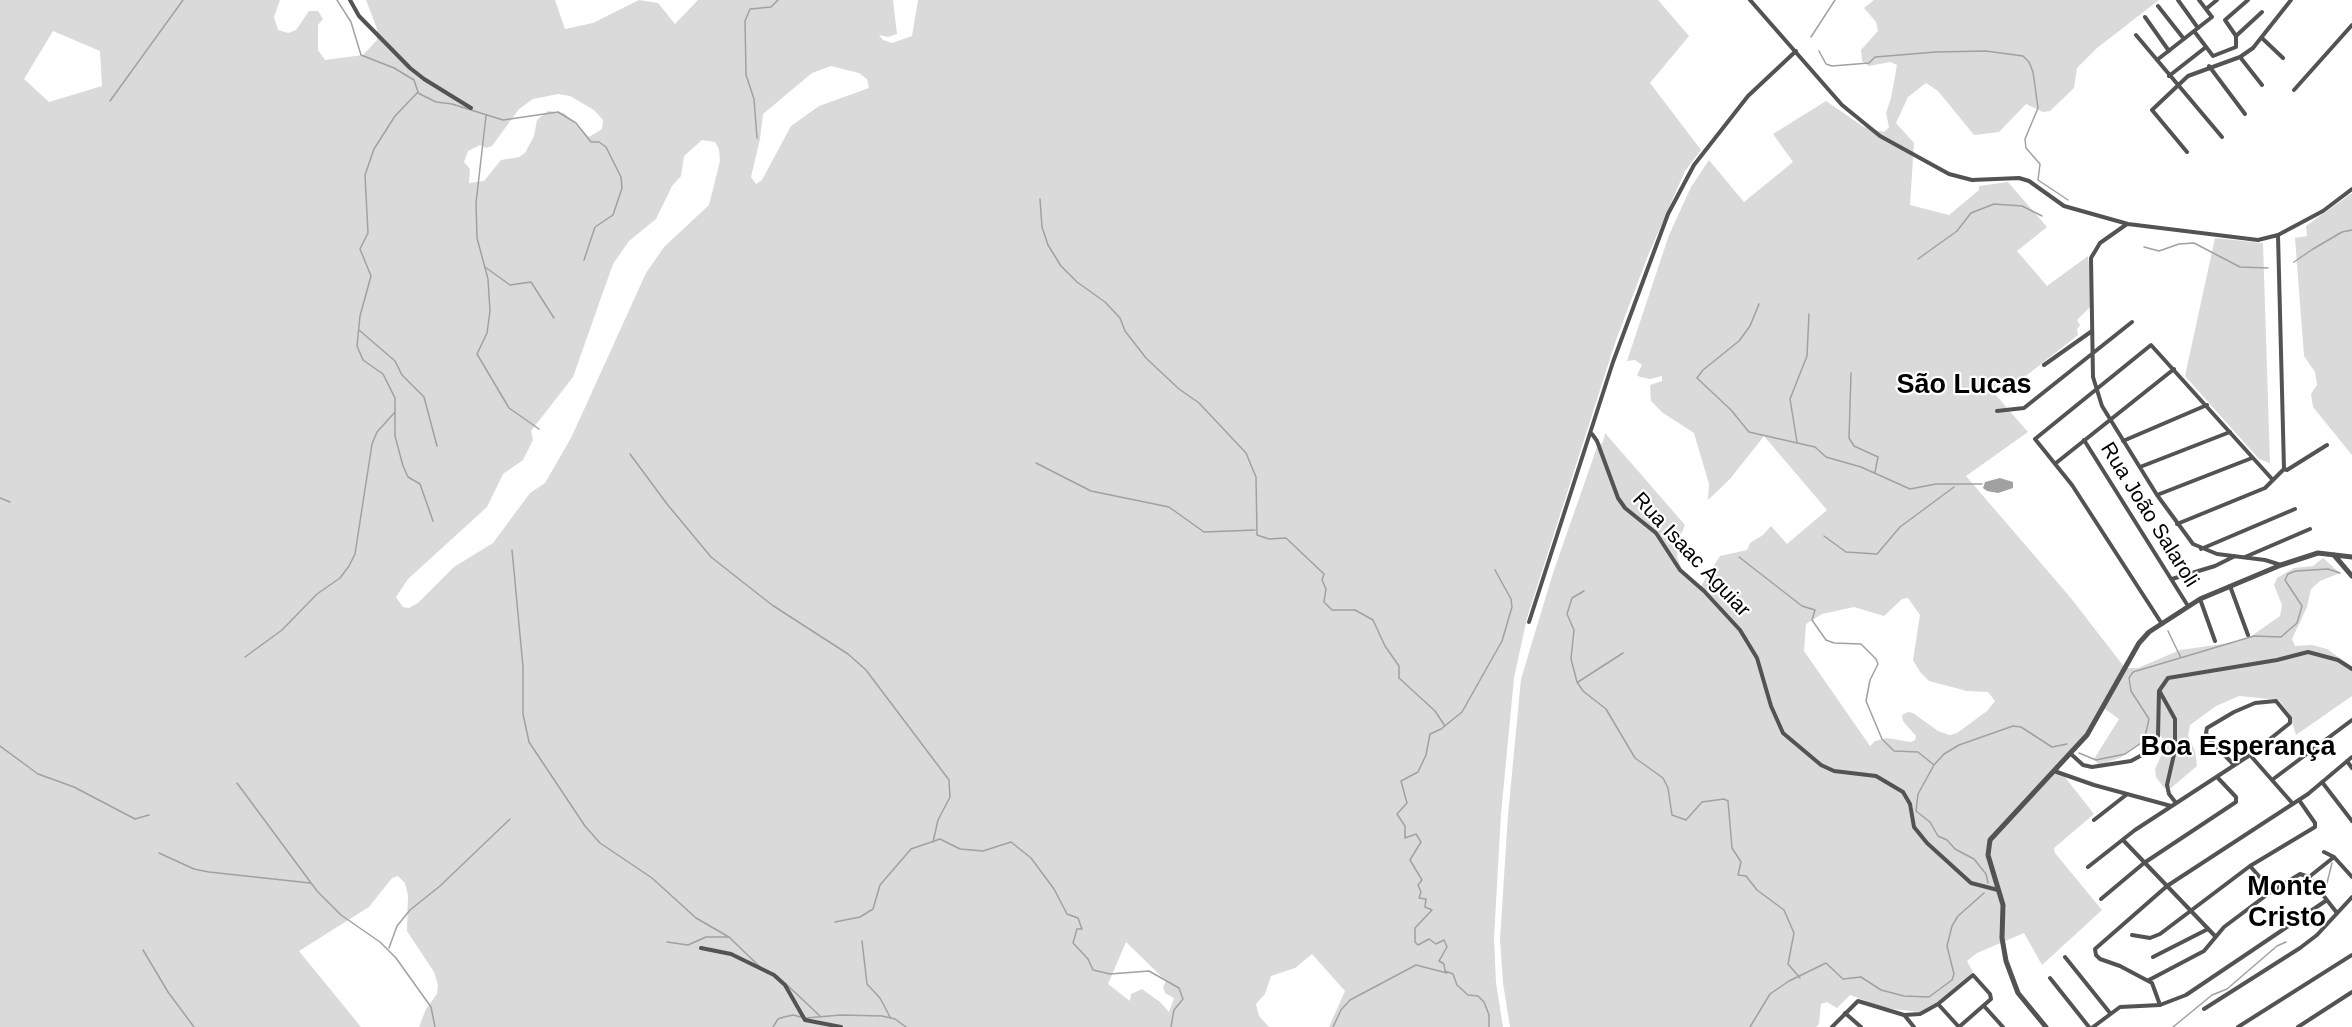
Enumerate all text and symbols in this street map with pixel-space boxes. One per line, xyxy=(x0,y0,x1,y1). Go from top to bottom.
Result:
district label: São Lucas xyxy=(1896,370,2032,402)
street label: Rua João Salaroli xyxy=(2094,438,2204,592)
street label: Rua Isaac Aguiar xyxy=(1627,488,1755,622)
district label: Boa Esperança xyxy=(2140,732,2336,764)
district label: Monte Cristo xyxy=(2247,872,2327,935)

